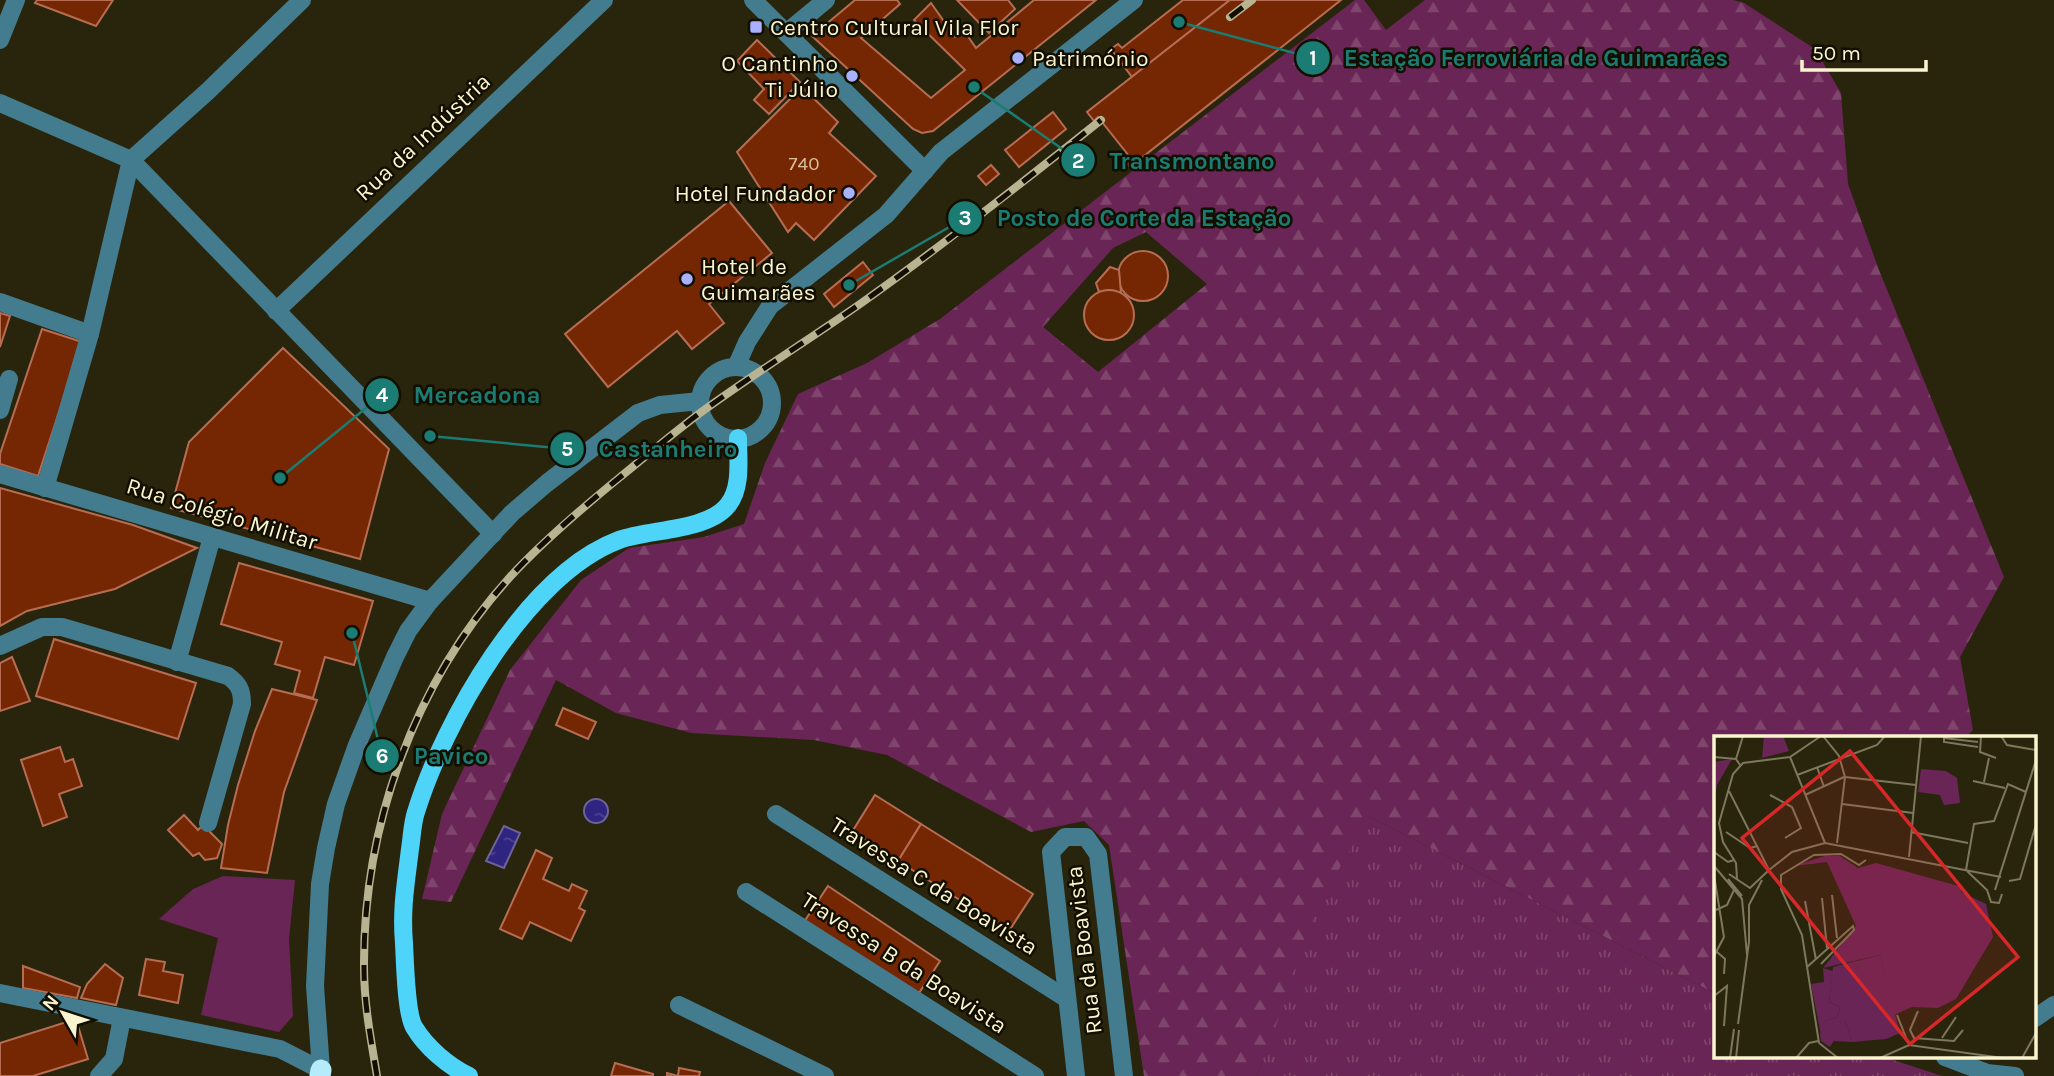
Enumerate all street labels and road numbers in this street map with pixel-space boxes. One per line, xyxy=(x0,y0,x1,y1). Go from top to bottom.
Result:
street label: Rua da Indústria xyxy=(350,68,496,206)
street label: Rua Colégio Militar xyxy=(123,472,321,556)
street label: Travessa C da Boavista xyxy=(825,811,1043,961)
street label: Rua da Boavista xyxy=(1060,864,1108,1036)
street label: Travessa B da Boavista xyxy=(796,887,1012,1039)

